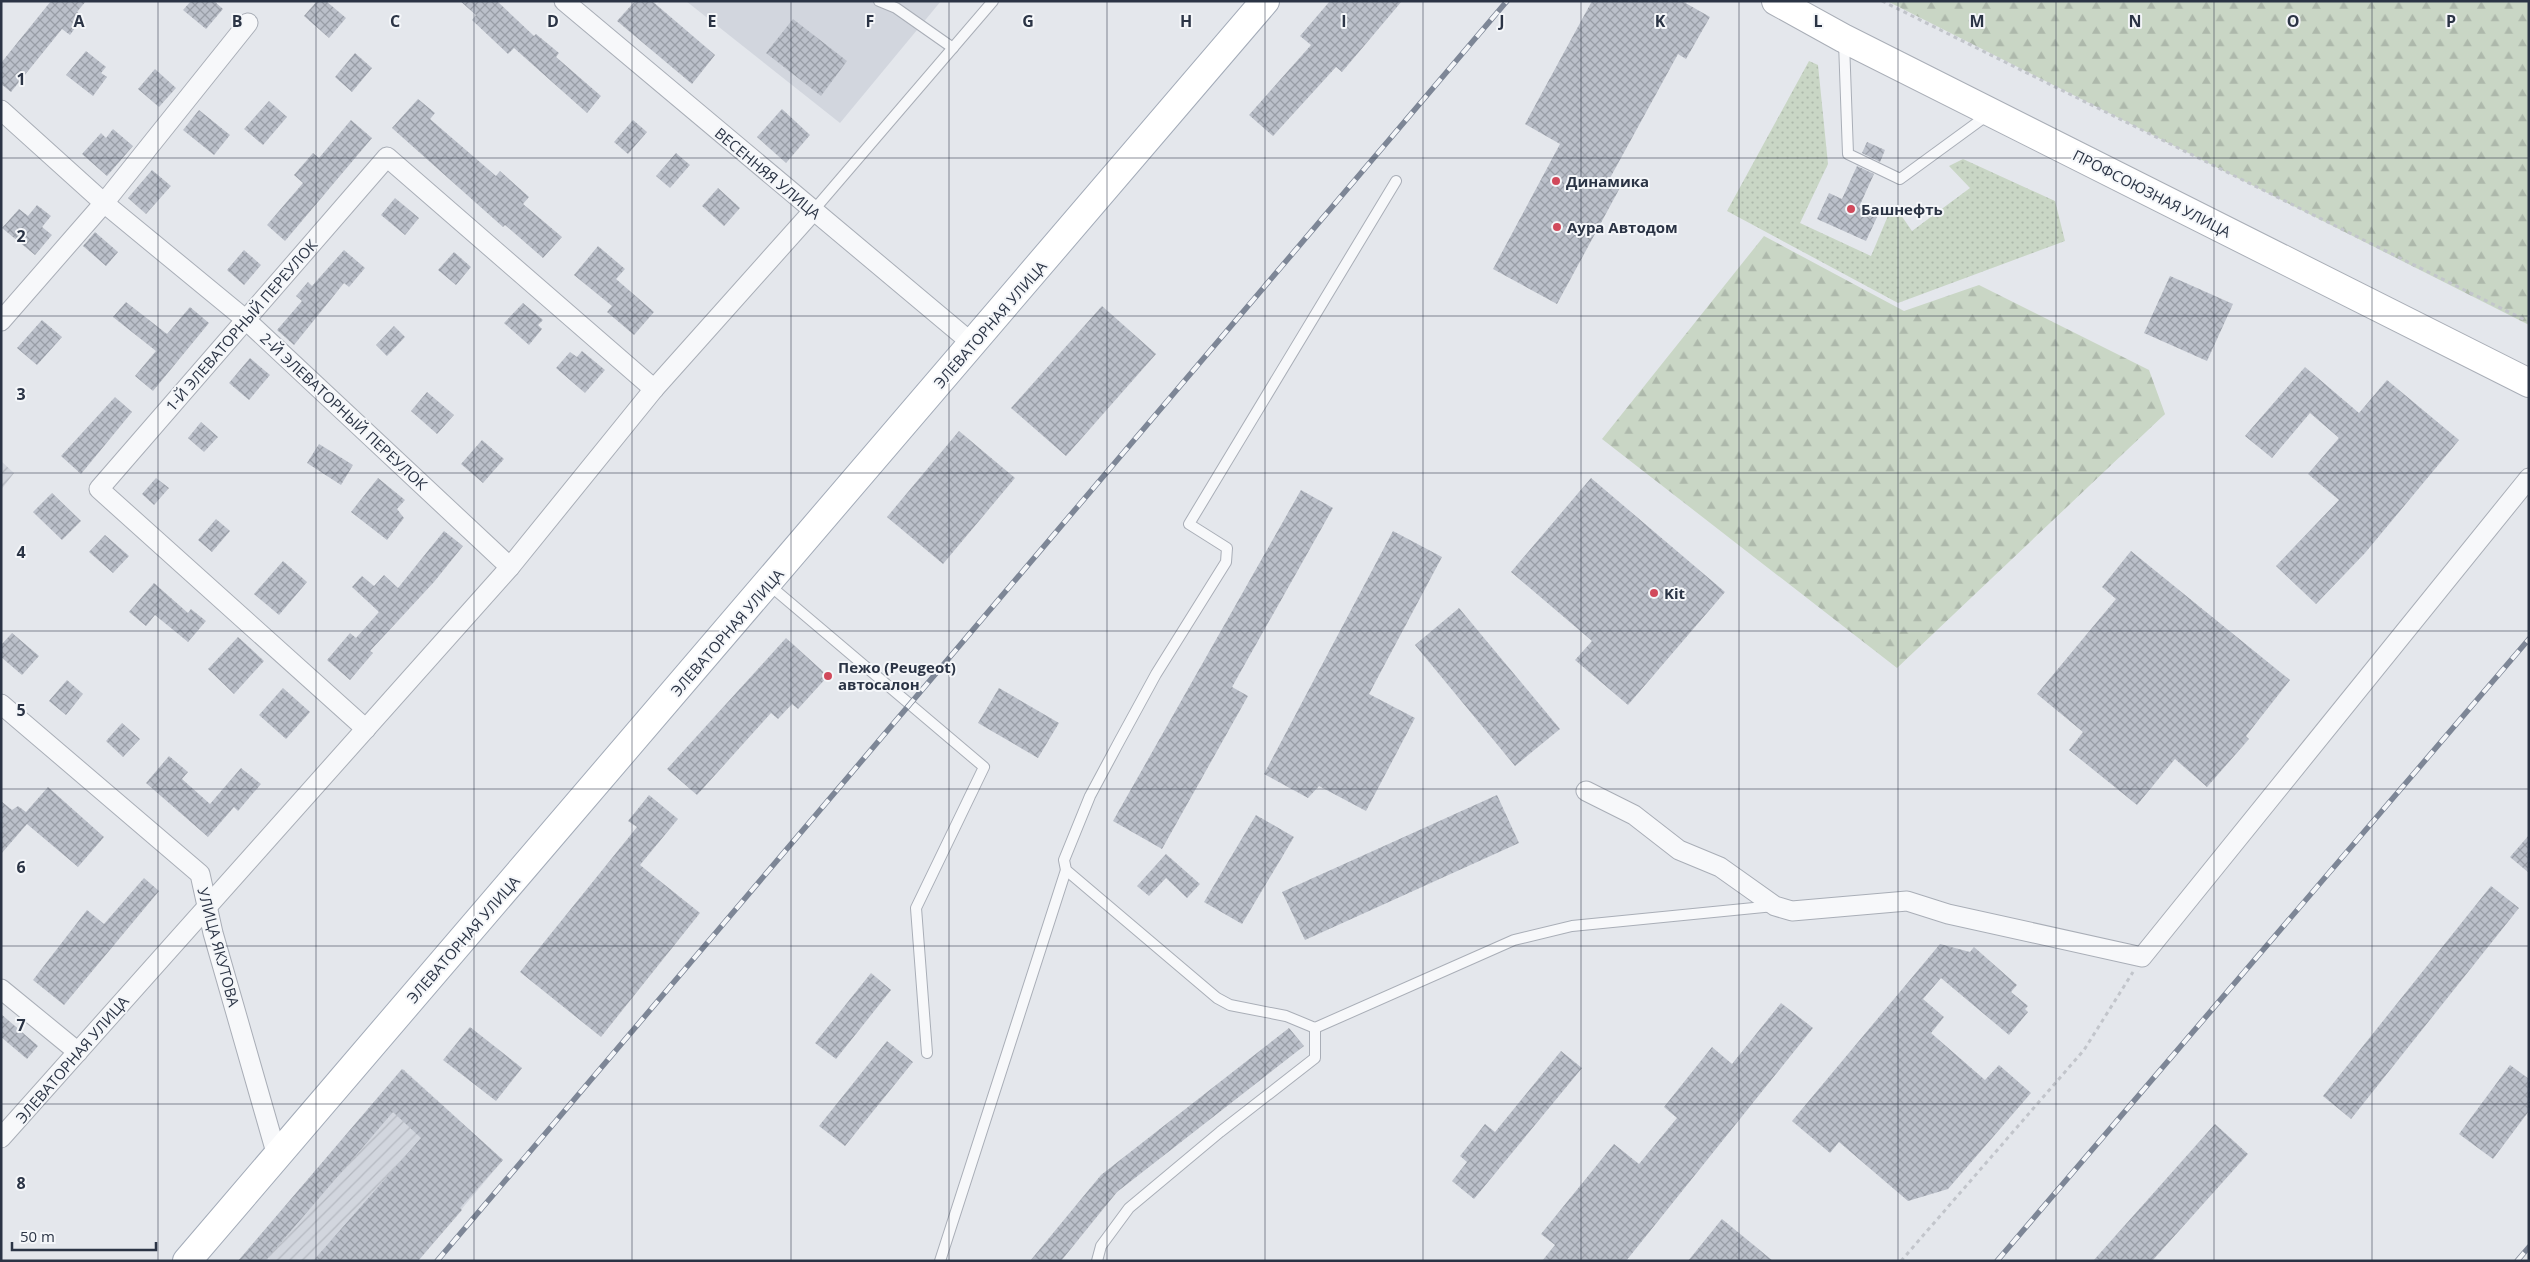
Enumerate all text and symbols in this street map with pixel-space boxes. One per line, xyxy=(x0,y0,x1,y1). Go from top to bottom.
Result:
text: A xyxy=(73,10,85,32)
text: B xyxy=(232,10,242,32)
text: C xyxy=(390,10,400,32)
text: D xyxy=(547,10,559,32)
text: E xyxy=(708,10,717,32)
text: F xyxy=(866,10,874,32)
text: G xyxy=(1022,10,1034,32)
text: H xyxy=(1180,10,1192,32)
text: I xyxy=(1341,10,1347,32)
text: J xyxy=(1497,10,1505,32)
text: K xyxy=(1655,10,1666,32)
text: L xyxy=(1813,10,1823,32)
text: M xyxy=(1969,10,1985,32)
text: N xyxy=(2128,10,2142,32)
text: O xyxy=(2287,10,2299,32)
text: P xyxy=(2446,10,2456,32)
text: 1 xyxy=(16,68,26,90)
street label: ВЕСЕННЯЯ УЛИЦА xyxy=(711,123,826,224)
street label: ПРОФСОЮЗНАЯ УЛИЦА xyxy=(2070,144,2235,242)
place label: Динамика xyxy=(1566,171,1649,191)
marker: Динамика xyxy=(1550,175,1562,187)
place label: Башнефть xyxy=(1861,199,1943,219)
marker: Башнефть xyxy=(1845,203,1857,215)
place label: Аура Автодом xyxy=(1567,217,1678,237)
marker: Аура Автодом xyxy=(1551,221,1563,233)
text: 2 xyxy=(16,225,26,247)
street label: 1-Й ЭЛЕВАТОРНЫЙ ПЕРЕУЛОК xyxy=(161,234,322,415)
street label: ЭЛЕВАТОРНАЯ УЛИЦА xyxy=(929,256,1051,392)
street label: 2-Й ЭЛЕВАТОРНЫЙ ПЕРЕУЛОК xyxy=(256,328,432,494)
text: 3 xyxy=(16,383,26,405)
text: 4 xyxy=(16,541,26,563)
street label: ЭЛЕВАТОРНАЯ УЛИЦА xyxy=(666,564,788,700)
place label: Kit xyxy=(1664,583,1686,603)
marker: Kit xyxy=(1648,587,1660,599)
place label: Пежо (Peugeot) автосалон xyxy=(838,657,956,694)
marker: Пежо (Peugeot) автосалон xyxy=(822,670,834,682)
text: 5 xyxy=(16,699,26,721)
text: 6 xyxy=(16,856,26,878)
street label: ЭЛЕВАТОРНАЯ УЛИЦА xyxy=(402,871,524,1007)
street label: УЛИЦА ЯКУТОВА xyxy=(193,885,245,1009)
street label: ЭЛЕВАТОРНАЯ УЛИЦА xyxy=(11,991,133,1127)
text: 7 xyxy=(16,1014,26,1036)
text: 8 xyxy=(16,1172,26,1194)
scale bar xyxy=(12,1220,156,1252)
text: 50 m xyxy=(20,1226,55,1246)

